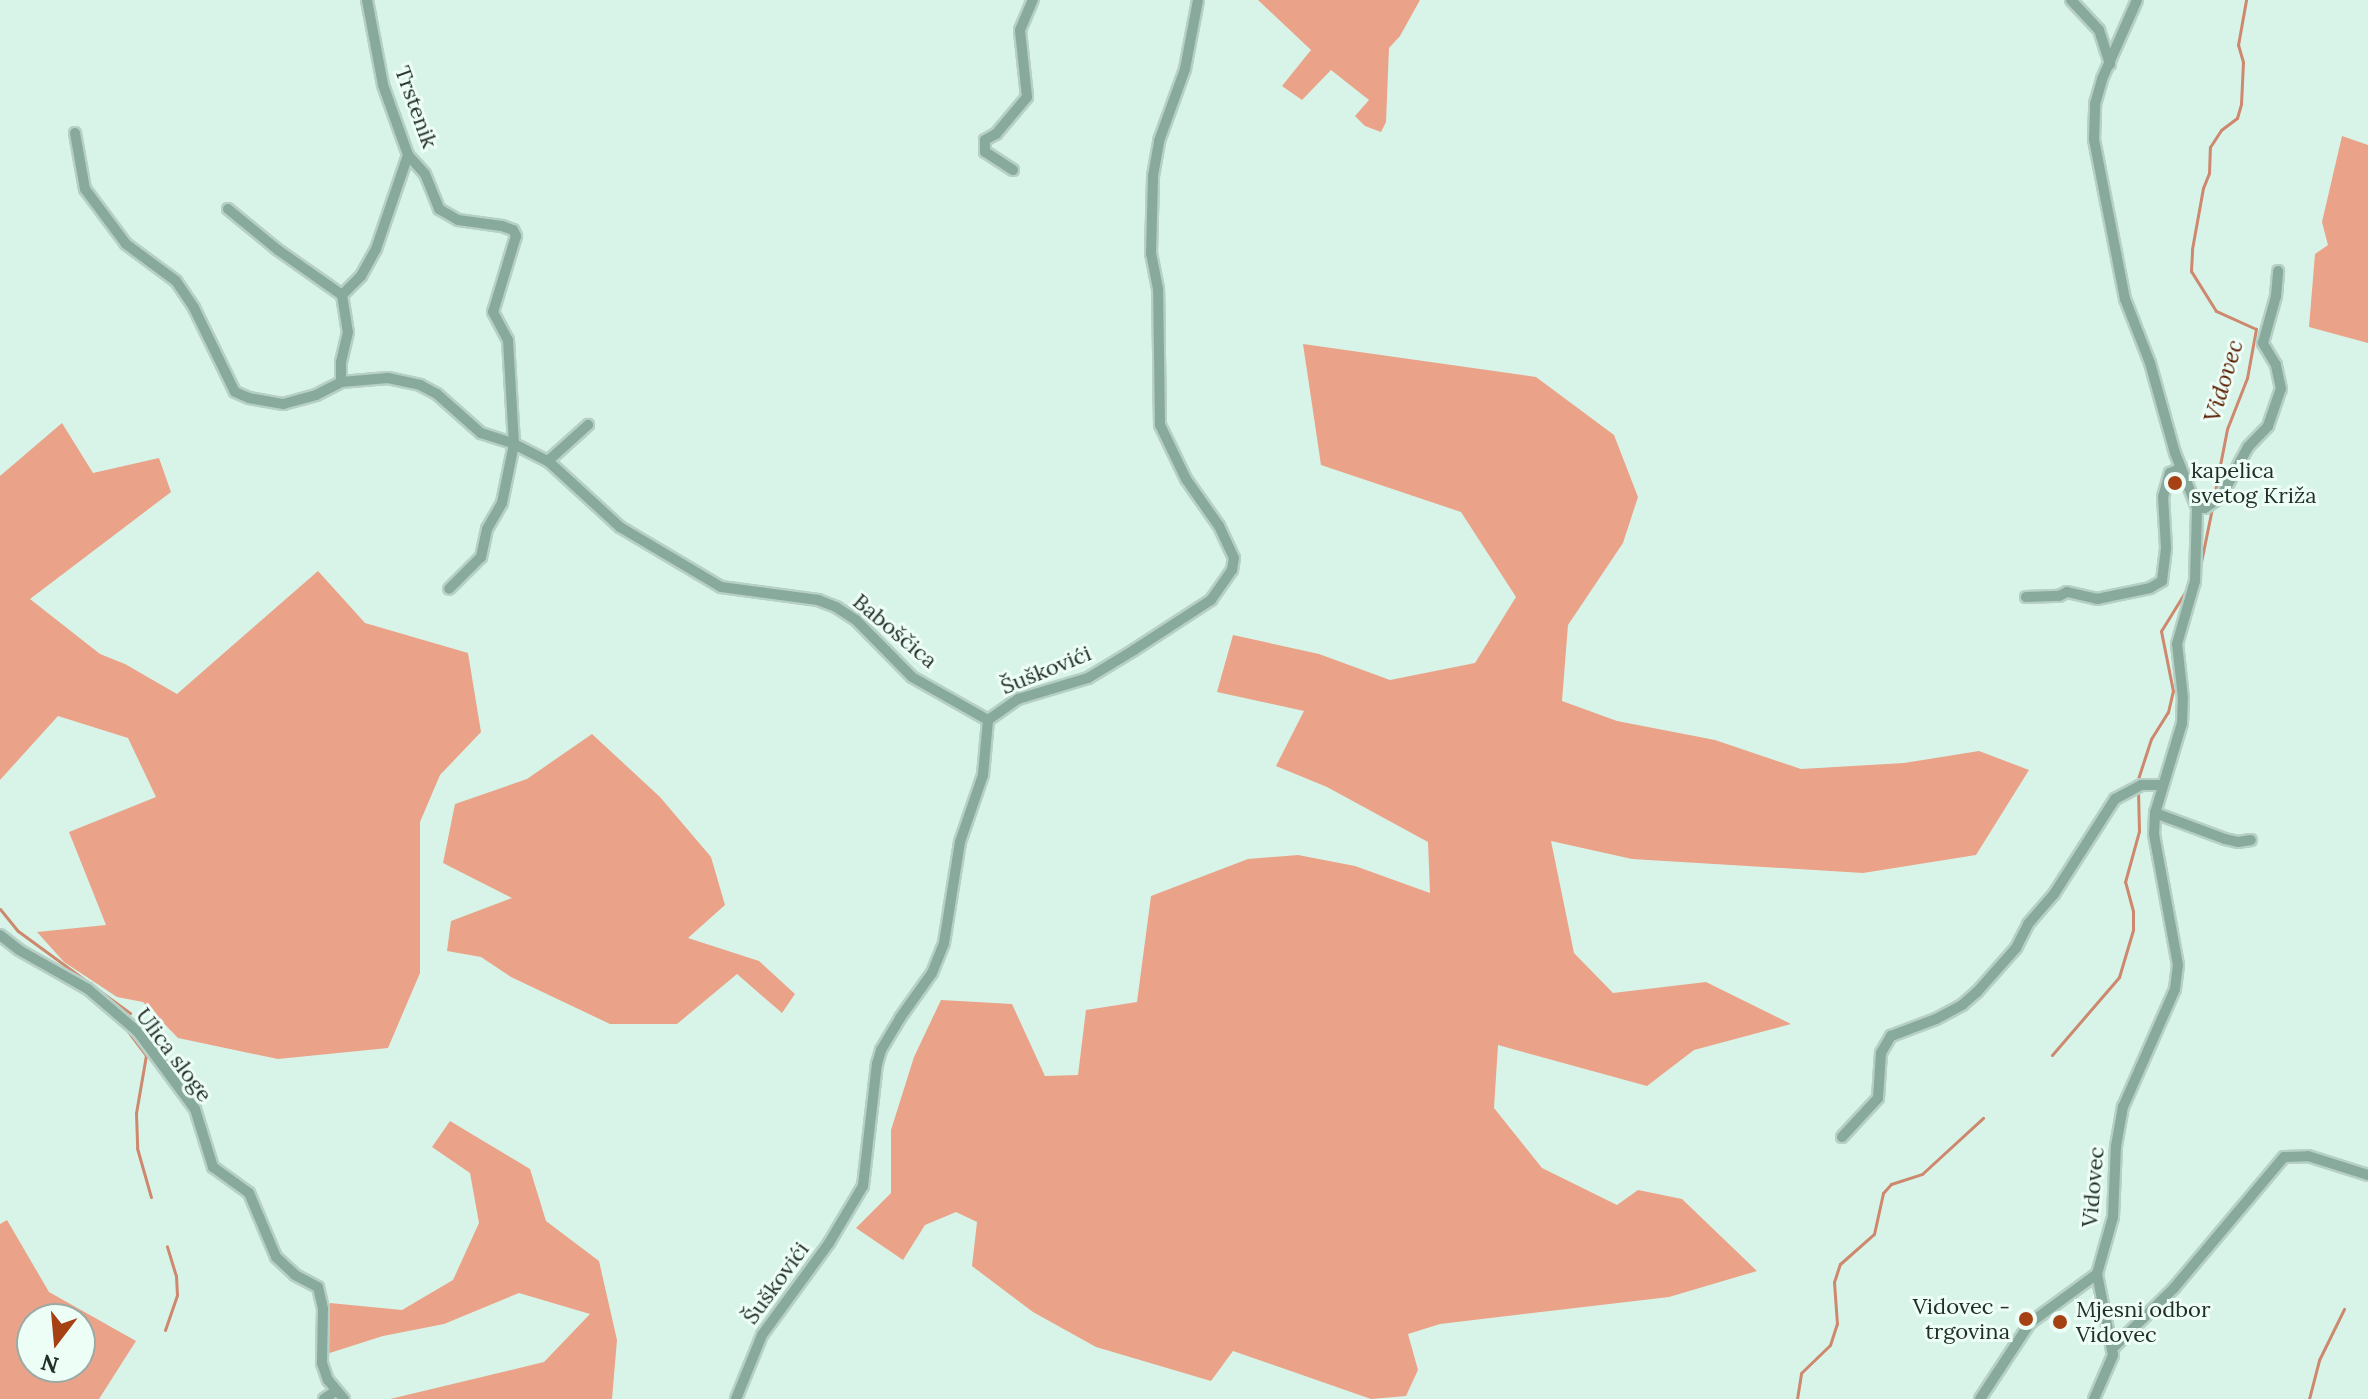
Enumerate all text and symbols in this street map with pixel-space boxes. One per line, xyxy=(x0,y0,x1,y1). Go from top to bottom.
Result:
street label: Trstenik xyxy=(389,62,443,152)
water label: Vidovec xyxy=(2197,336,2249,426)
place label: kapelica svetog Križa xyxy=(2191,457,2317,508)
marker: kapelica svetog Križa xyxy=(2166,474,2184,492)
street label: Baboščica xyxy=(848,588,942,674)
street label: Šuškovići xyxy=(997,640,1095,700)
street label: Ulica sloge xyxy=(130,1003,218,1107)
street label: Vidovec xyxy=(2076,1146,2110,1228)
street label: Šuškovići xyxy=(737,1237,815,1329)
place label: Vidovec - trgovina xyxy=(1913,1293,2010,1344)
place label: Mjesni odbor Vidovec xyxy=(2076,1296,2210,1348)
north arrow xyxy=(16,1303,96,1383)
marker: Vidovec - trgovina xyxy=(2017,1310,2035,1328)
marker: Mjesni odbor Vidovec xyxy=(2051,1313,2069,1331)
text: N xyxy=(38,1348,62,1380)

